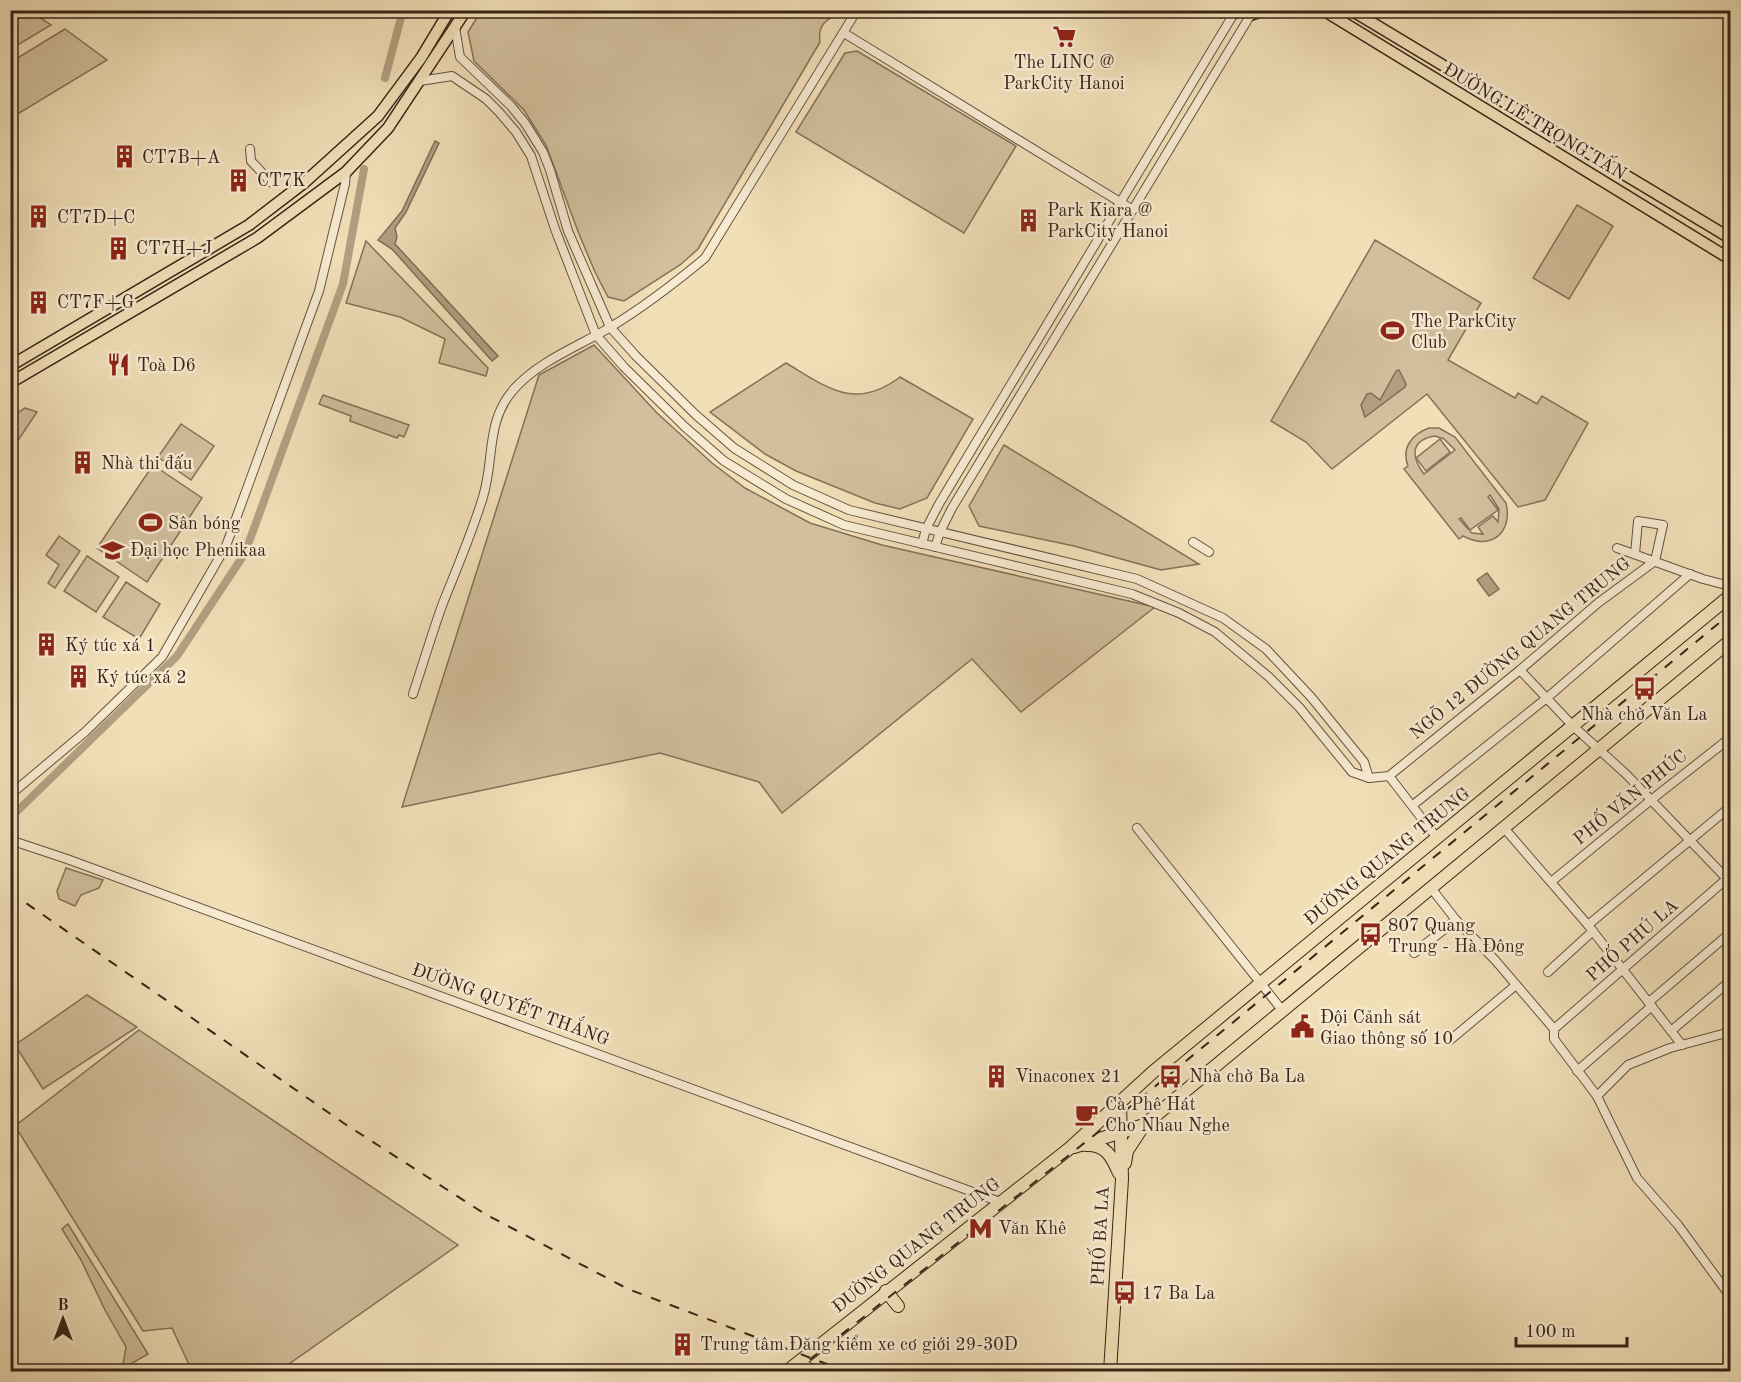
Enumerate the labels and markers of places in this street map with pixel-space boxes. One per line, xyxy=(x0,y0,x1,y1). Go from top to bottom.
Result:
supermarket icon: The LINC @ ParkCity Hanoi xyxy=(1051,23,1077,49)
place label: The LINC @ ParkCity Hanoi xyxy=(1003,54,1125,93)
building icon: CT7B+A xyxy=(111,144,137,170)
place label: CT7B+A xyxy=(142,149,221,167)
building icon: CT7K xyxy=(226,167,252,193)
place label: CT7K xyxy=(257,172,306,190)
place label: Park Kiara @ ParkCity Hanoi xyxy=(1047,202,1169,241)
building icon: CT7D+C xyxy=(26,204,52,230)
building icon: Park Kiara @ ParkCity Hanoi xyxy=(1016,207,1042,233)
place label: CT7D+C xyxy=(57,209,135,227)
building icon: CT7H+J xyxy=(105,235,131,261)
place label: CT7H+J xyxy=(136,240,212,258)
building icon: CT7F+G xyxy=(26,289,52,315)
place label: CT7F+G xyxy=(57,294,134,312)
place label: The ParkCity Club xyxy=(1411,313,1517,352)
sports icon: The ParkCity Club xyxy=(1380,318,1406,344)
restaurant icon: Toà D6 xyxy=(106,352,132,378)
place label: Toà D6 xyxy=(137,357,196,375)
building icon: Nhà thi đấu xyxy=(70,450,96,476)
place label: Nhà thi đấu xyxy=(101,454,193,473)
sports icon: Sân bóng xyxy=(137,510,163,536)
place label: Sân bóng xyxy=(168,515,241,533)
school or university icon: Đại học Phenikaa xyxy=(99,537,125,563)
place label: Đại học Phenikaa xyxy=(130,542,266,560)
building icon: Ký túc xá 1 xyxy=(34,632,60,658)
place label: Ký túc xá 1 xyxy=(65,637,156,655)
building icon: Ký túc xá 2 xyxy=(65,664,91,690)
place label: Ký túc xá 2 xyxy=(96,669,187,687)
bus stop icon: Nhà chờ Văn La xyxy=(1631,675,1657,701)
place label: Nhà chờ Văn La xyxy=(1581,706,1707,724)
place label: 807 Quang Trung - Hà Đông xyxy=(1388,917,1525,956)
bus stop icon: 807 Quang Trung - Hà Đông xyxy=(1357,922,1383,948)
place label: Đội Cảnh sát Giao thông số 10 xyxy=(1320,1009,1453,1048)
public building icon: Đội Cảnh sát Giao thông số 10 xyxy=(1289,1014,1315,1040)
building icon: Vinaconex 21 xyxy=(984,1063,1010,1089)
bus stop icon: Nhà chờ Ba La xyxy=(1158,1063,1184,1089)
place label: Vinaconex 21 xyxy=(1015,1068,1122,1086)
place label: Nhà chờ Ba La xyxy=(1189,1068,1306,1086)
place label: Cà Phê Hát Cho Nhau Nghe xyxy=(1105,1096,1230,1135)
cafe icon: Cà Phê Hát Cho Nhau Nghe xyxy=(1074,1101,1100,1127)
metro station icon: Văn Khê xyxy=(967,1215,993,1241)
place label: Văn Khê xyxy=(998,1220,1066,1238)
bus stop icon: 17 Ba La xyxy=(1111,1280,1137,1306)
place label: 17 Ba La xyxy=(1142,1285,1215,1303)
building icon: Trung tâm Đăng kiểm xe cơ giới 29-30D xyxy=(669,1331,695,1357)
place label: Trung tâm Đăng kiểm xe cơ giới 29-30D xyxy=(700,1334,1018,1354)

